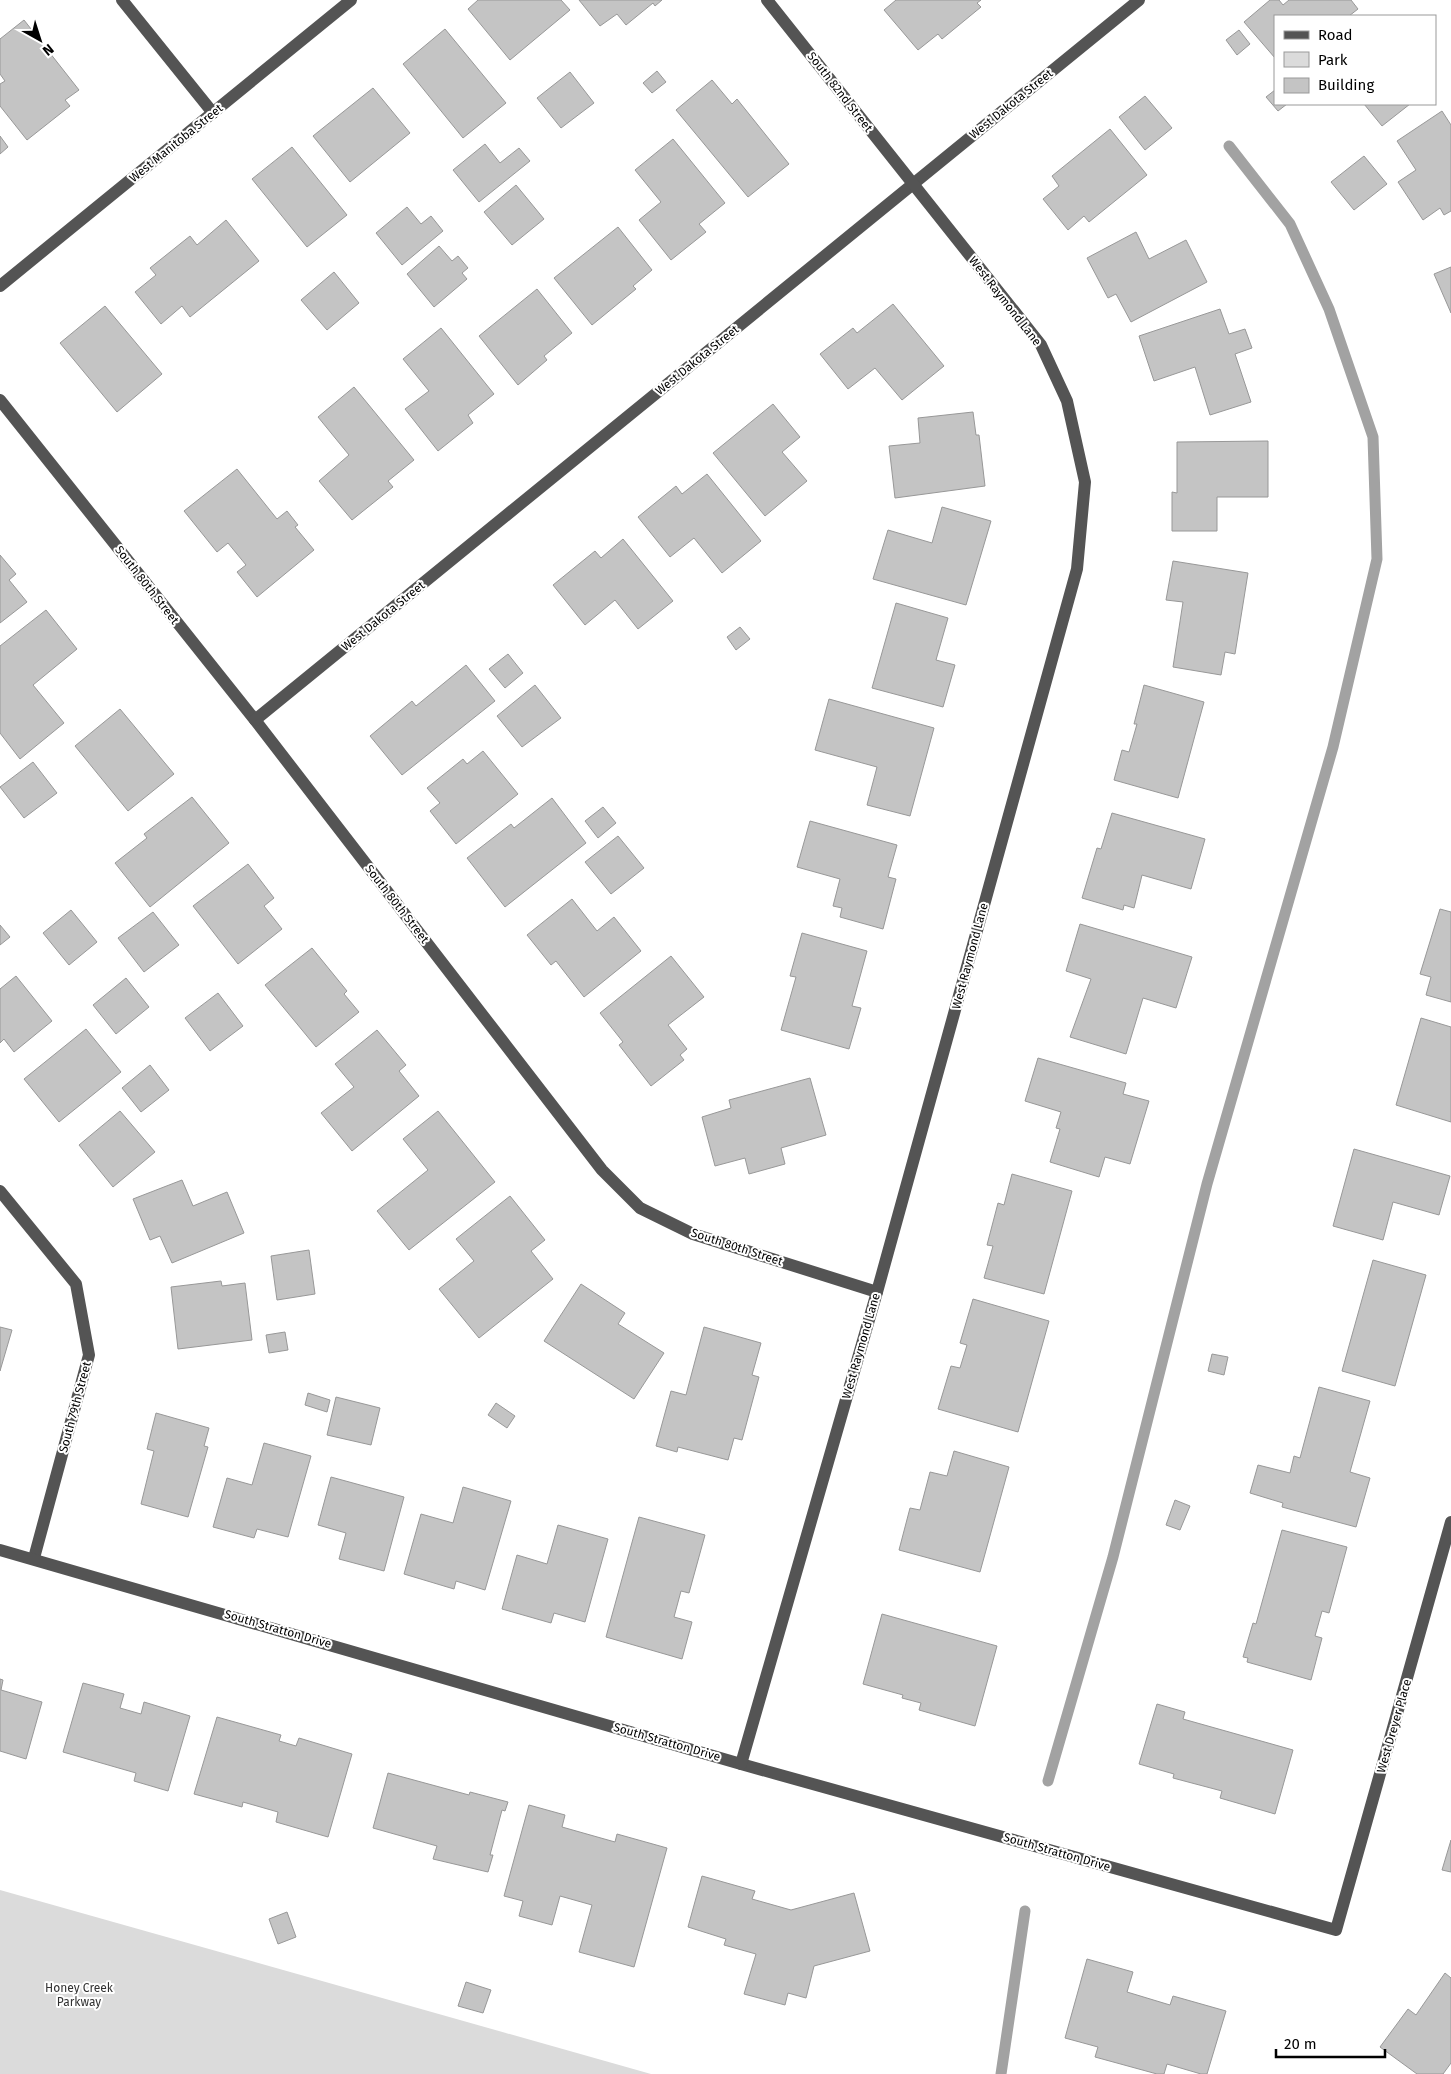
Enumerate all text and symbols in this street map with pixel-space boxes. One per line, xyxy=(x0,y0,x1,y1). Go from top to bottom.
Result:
north arrow xyxy=(15,15,65,65)
legend xyxy=(1274,15,1436,105)
text: Road xyxy=(1318,26,1353,44)
text: N xyxy=(39,40,57,59)
street label: South 82nd Street xyxy=(804,49,876,135)
text: Park xyxy=(1318,51,1348,69)
street label: West Dakota Street xyxy=(967,66,1056,142)
text: Building xyxy=(1318,76,1374,94)
street label: West Manitoba Street xyxy=(126,101,226,185)
street label: West Raymond Lane xyxy=(966,254,1044,348)
street label: West Dakota Street xyxy=(653,322,742,398)
street label: South 80th Street xyxy=(112,543,182,627)
street label: West Dakota Street xyxy=(339,578,428,654)
street label: South 80th Street xyxy=(362,862,432,946)
street label: West Raymond Lane xyxy=(949,901,991,1011)
street label: South 80th Street xyxy=(689,1226,785,1269)
street label: West Raymond Lane xyxy=(839,1291,883,1401)
street label: South 79th Street xyxy=(56,1359,94,1454)
street label: South Stratton Drive xyxy=(223,1607,333,1651)
street label: West Dreyer Place xyxy=(1374,1677,1414,1775)
street label: South Stratton Drive xyxy=(612,1720,722,1764)
street label: South Stratton Drive xyxy=(1002,1830,1112,1874)
park label: Honey Creek Parkway xyxy=(45,1981,114,2009)
scale bar xyxy=(1276,2026,1385,2058)
text: 20 m xyxy=(1284,2035,1317,2053)

